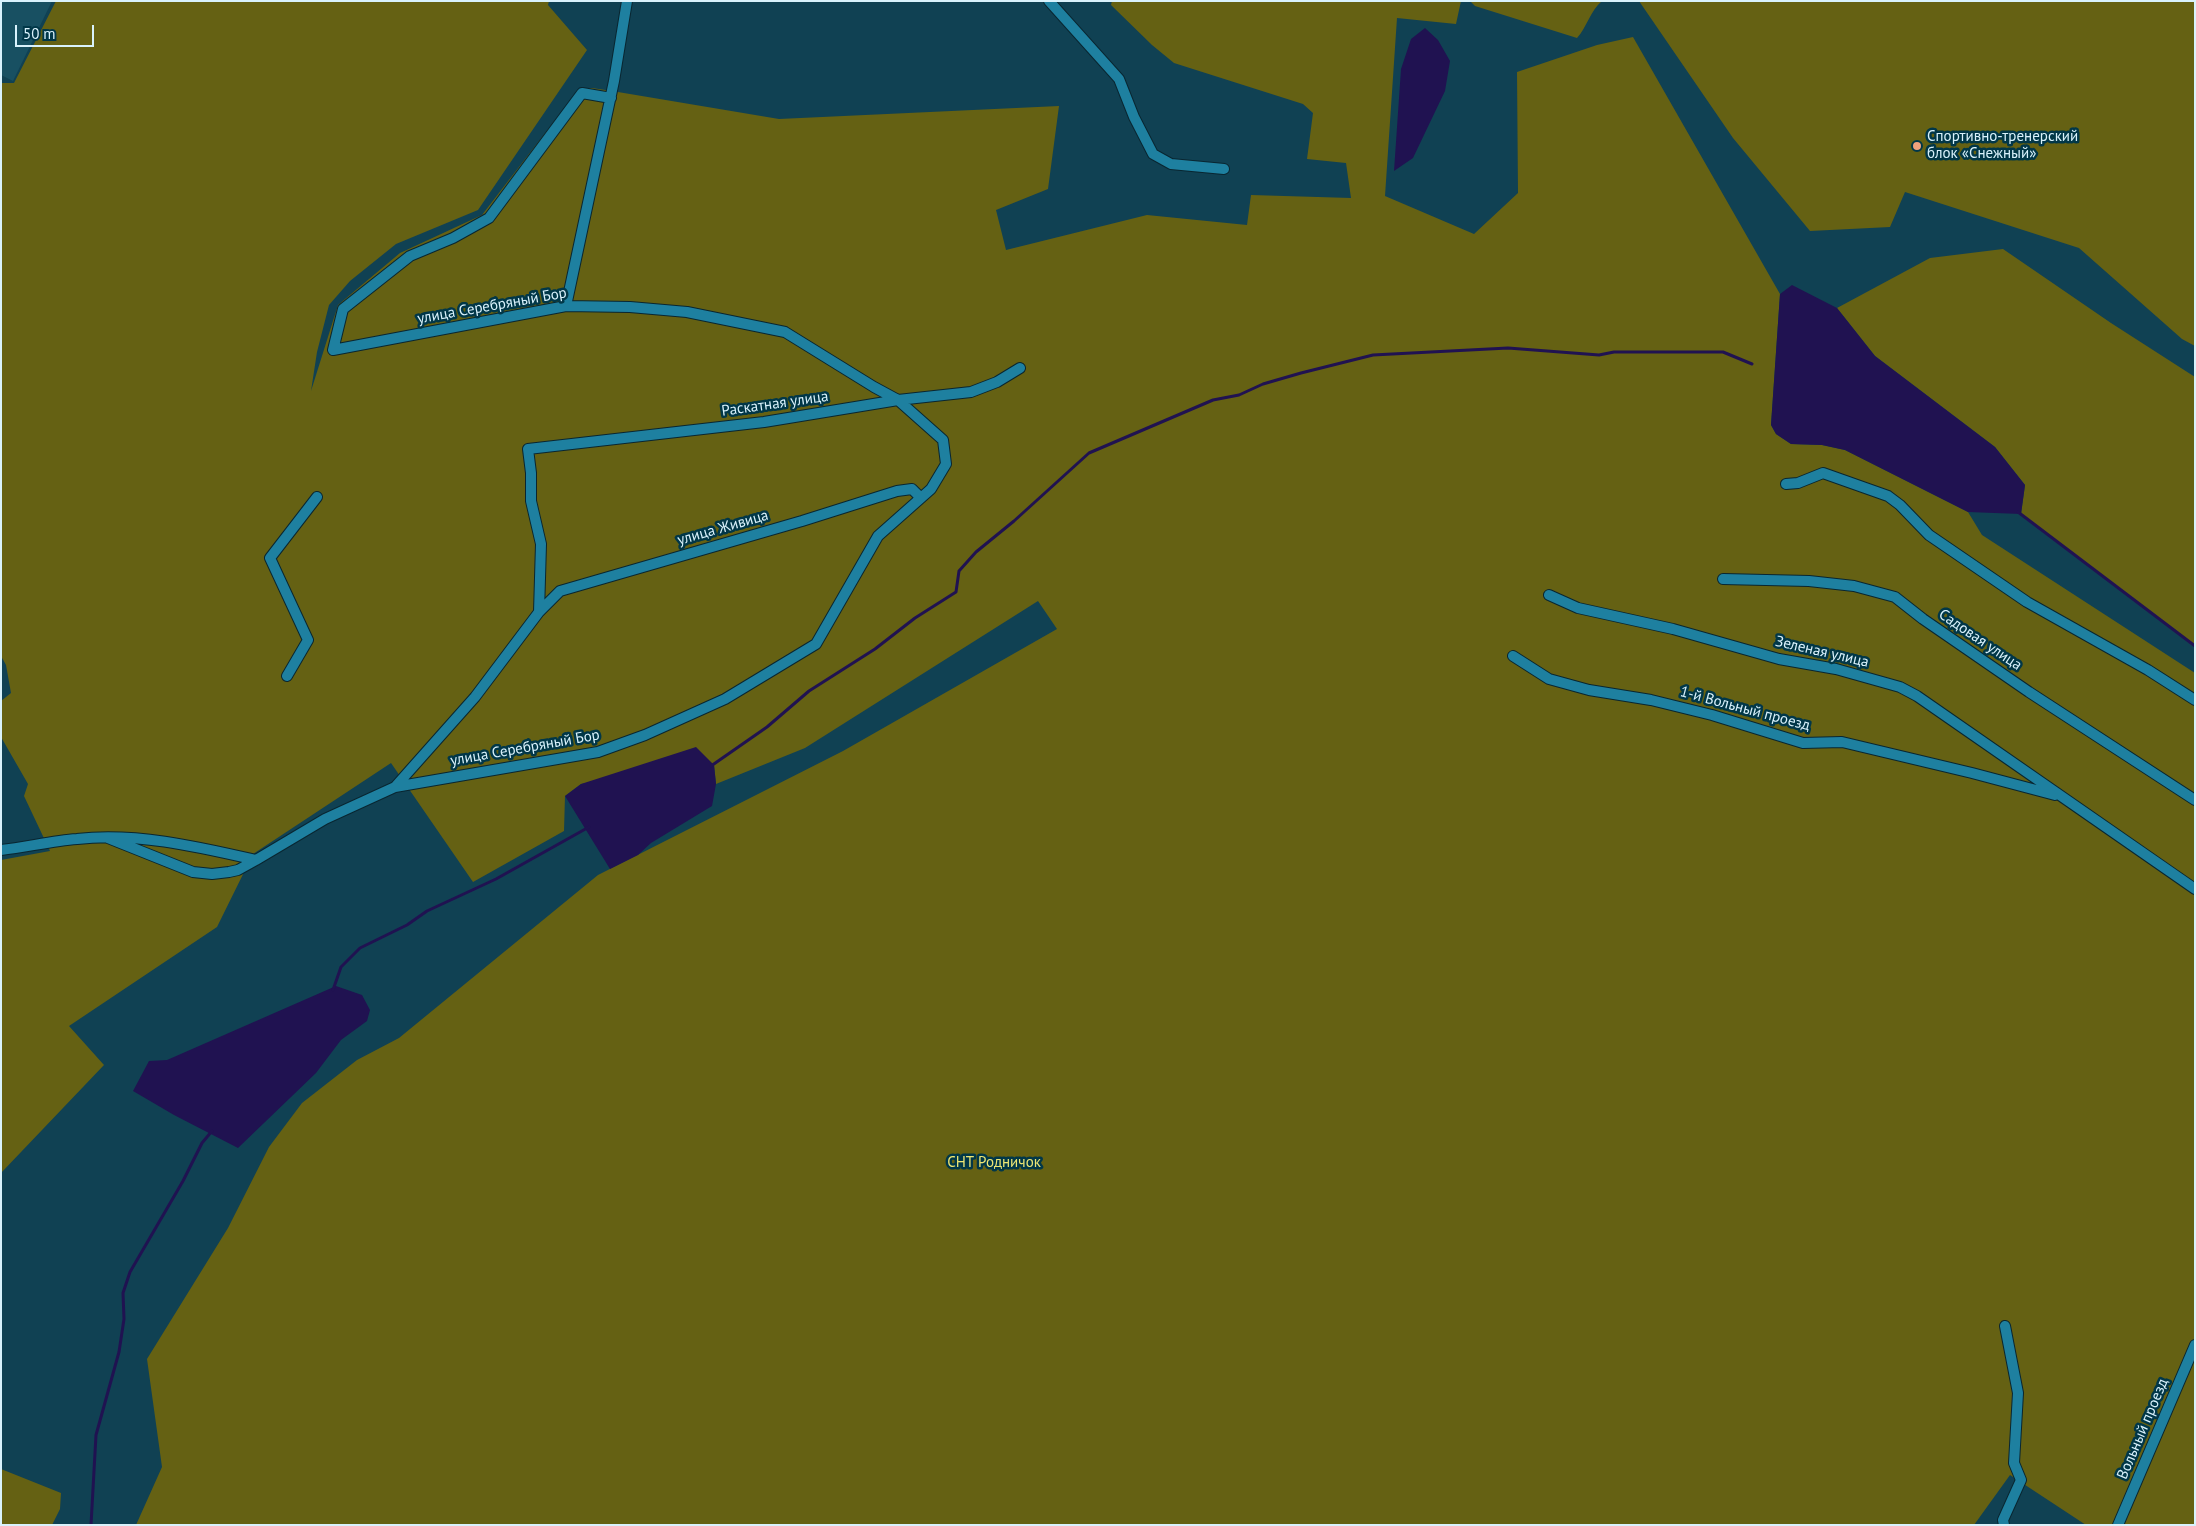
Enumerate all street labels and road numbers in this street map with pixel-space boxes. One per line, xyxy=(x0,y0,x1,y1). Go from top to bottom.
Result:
street label: улица Серебряный Бор xyxy=(416,284,568,328)
street label: Раскатная улица xyxy=(721,388,829,420)
street label: улица Живица xyxy=(675,506,771,550)
street label: Садовая улица xyxy=(1935,606,2025,674)
street label: Зеленая улица xyxy=(1773,632,1871,672)
street label: 1-й Вольный проезд xyxy=(1678,683,1812,735)
street label: улица Серебряный Бор xyxy=(449,726,601,770)
street label: Вольный проезд xyxy=(2114,1376,2172,1482)

